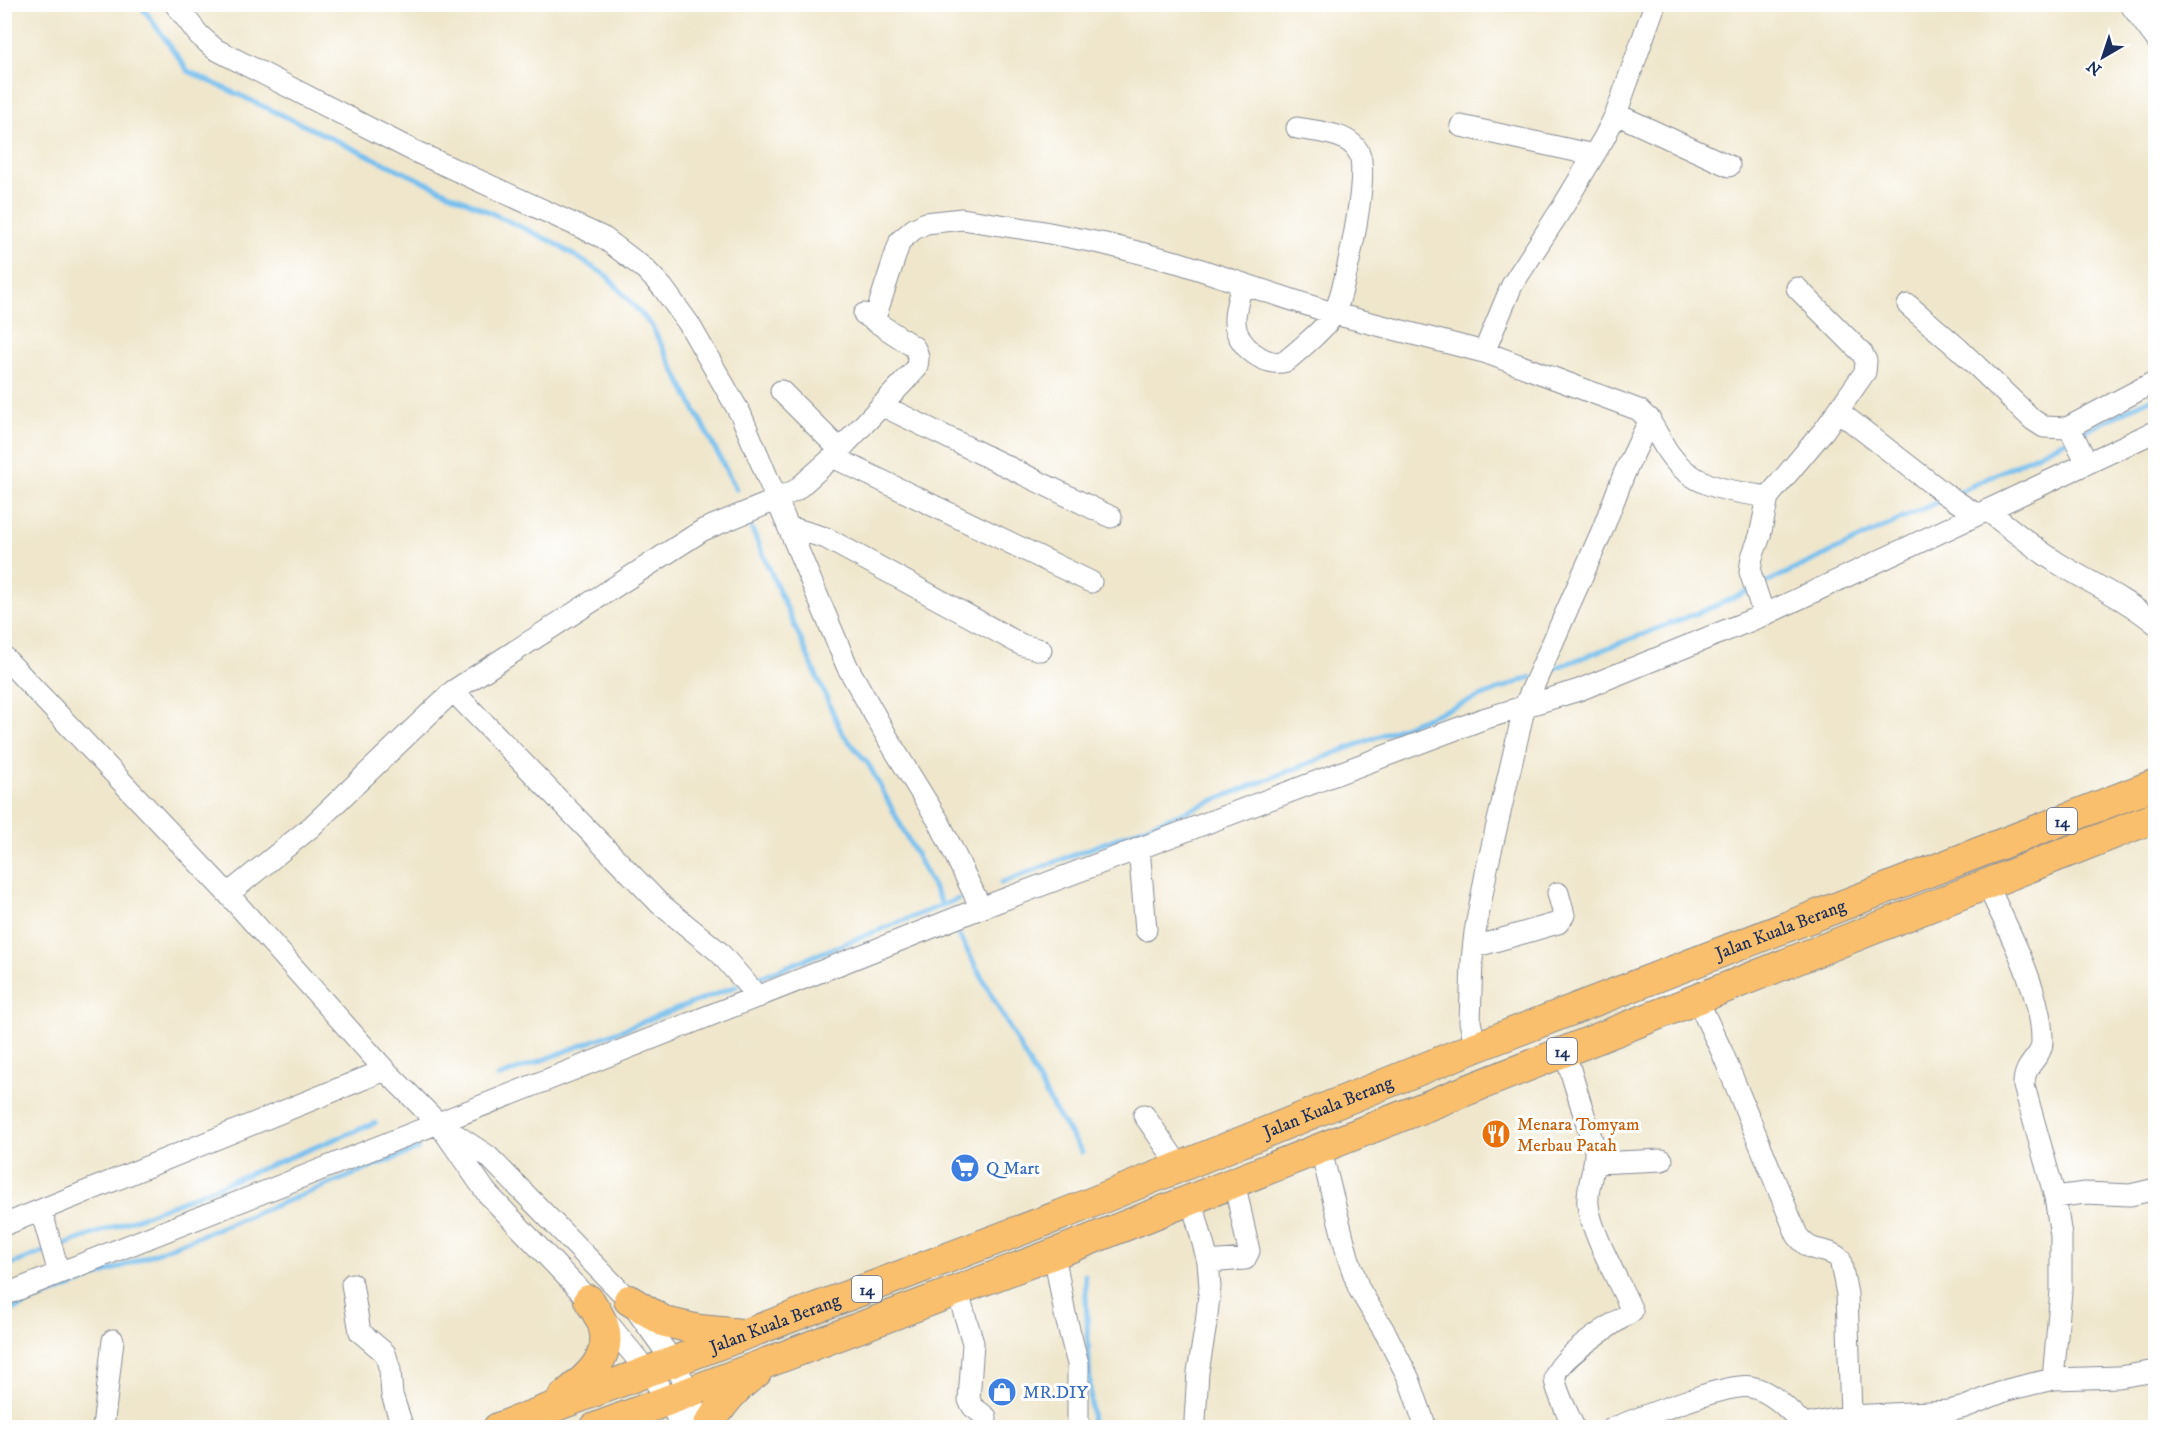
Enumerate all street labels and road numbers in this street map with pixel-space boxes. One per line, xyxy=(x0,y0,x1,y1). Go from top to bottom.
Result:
road number: 14 xyxy=(2047,808,2077,834)
street label: Jalan Kuala Berang xyxy=(1711,895,1849,966)
road number: 14 xyxy=(1547,1038,1577,1064)
street label: Jalan Kuala Berang xyxy=(1258,1072,1397,1145)
road number: 14 xyxy=(852,1276,882,1302)
street label: Jalan Kuala Berang xyxy=(705,1289,844,1360)

